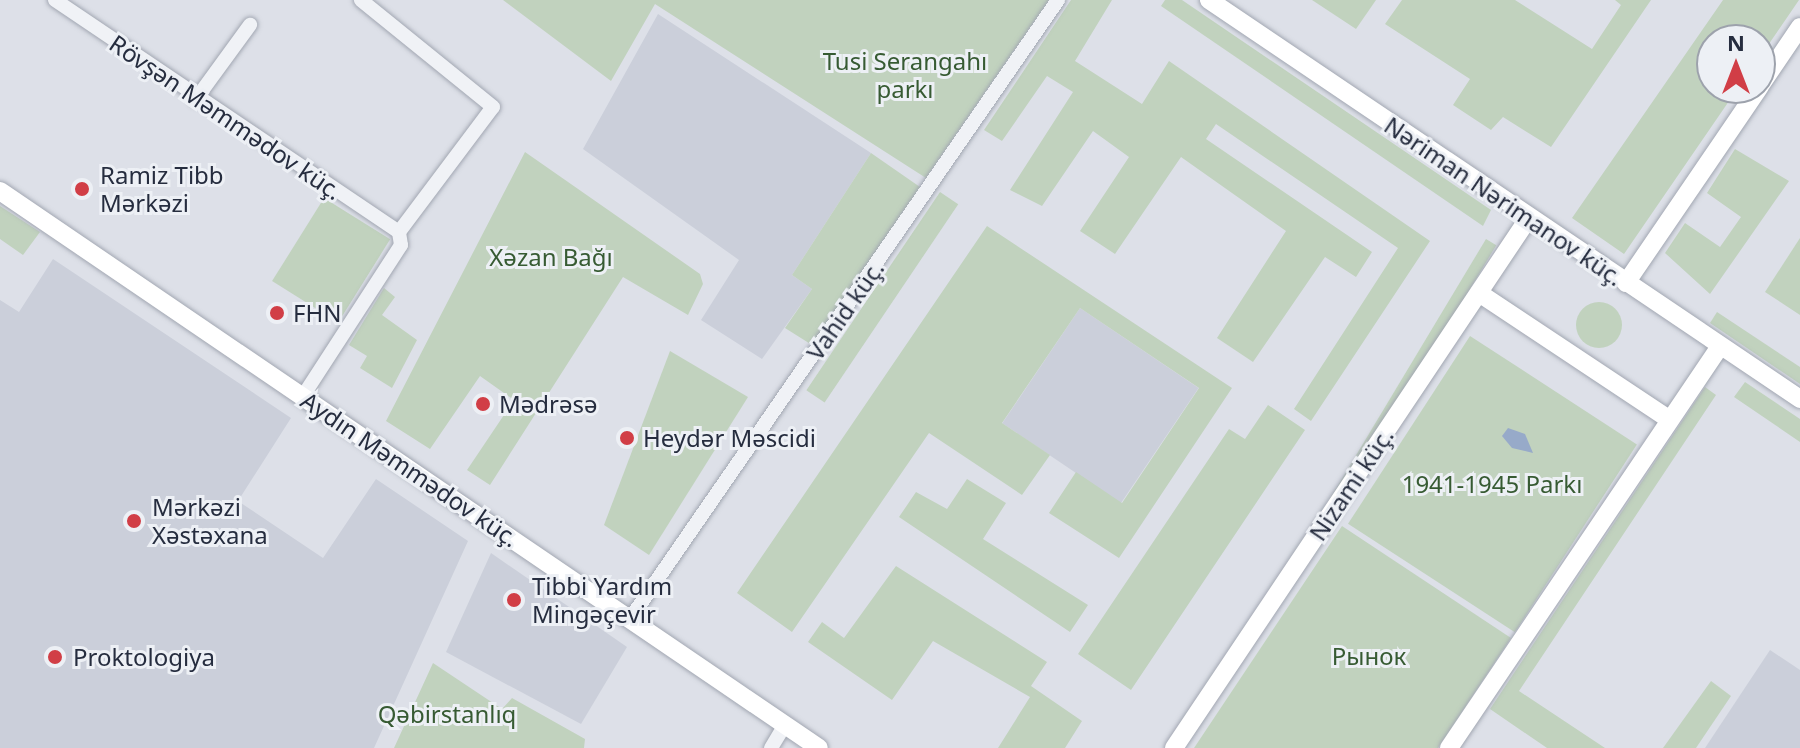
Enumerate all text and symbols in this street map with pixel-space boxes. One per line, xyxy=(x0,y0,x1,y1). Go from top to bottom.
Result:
north arrow xyxy=(1696,24,1776,104)
text: N xyxy=(1727,27,1745,57)
street label: Rövşən Məmmədov küç. xyxy=(104,29,348,205)
park label: Tusi Serangahı parkı xyxy=(823,47,987,103)
street label: Nəriman Nərimanov küç. xyxy=(1379,110,1629,292)
place label: Ramiz Tibb Mərkəzi xyxy=(100,161,224,217)
marker: Ramiz Tibb Mərkəzi xyxy=(71,178,93,200)
park label: Xəzan Bağı xyxy=(489,243,613,271)
street label: Vahid küç. xyxy=(800,255,890,365)
place label: FHN xyxy=(293,299,341,327)
marker: FHN xyxy=(268,304,286,322)
street label: Aydın Məmmədov küç. xyxy=(296,385,524,553)
place label: Mədrəsə xyxy=(499,390,598,418)
marker: Mədrəsə xyxy=(474,395,492,413)
street label: Nizami küç. xyxy=(1303,422,1399,546)
place label: Heydər Məscidi xyxy=(643,424,816,452)
marker: Heydər Məscidi xyxy=(618,429,636,447)
park label: 1941-1945 Parkı xyxy=(1402,470,1582,498)
place label: Mərkəzi Xəstəxana xyxy=(152,493,268,549)
marker: Mərkəzi Xəstəxana xyxy=(123,510,145,532)
place label: Tibbi Yardım Mingəçevir xyxy=(532,572,672,628)
marker: Tibbi Yardım Mingəçevir xyxy=(503,589,525,611)
park label: Рынок xyxy=(1332,642,1406,670)
place label: Proktologiya xyxy=(73,643,215,671)
marker: Proktologiya xyxy=(44,646,66,668)
park label: Qəbirstanlıq xyxy=(378,700,516,728)

